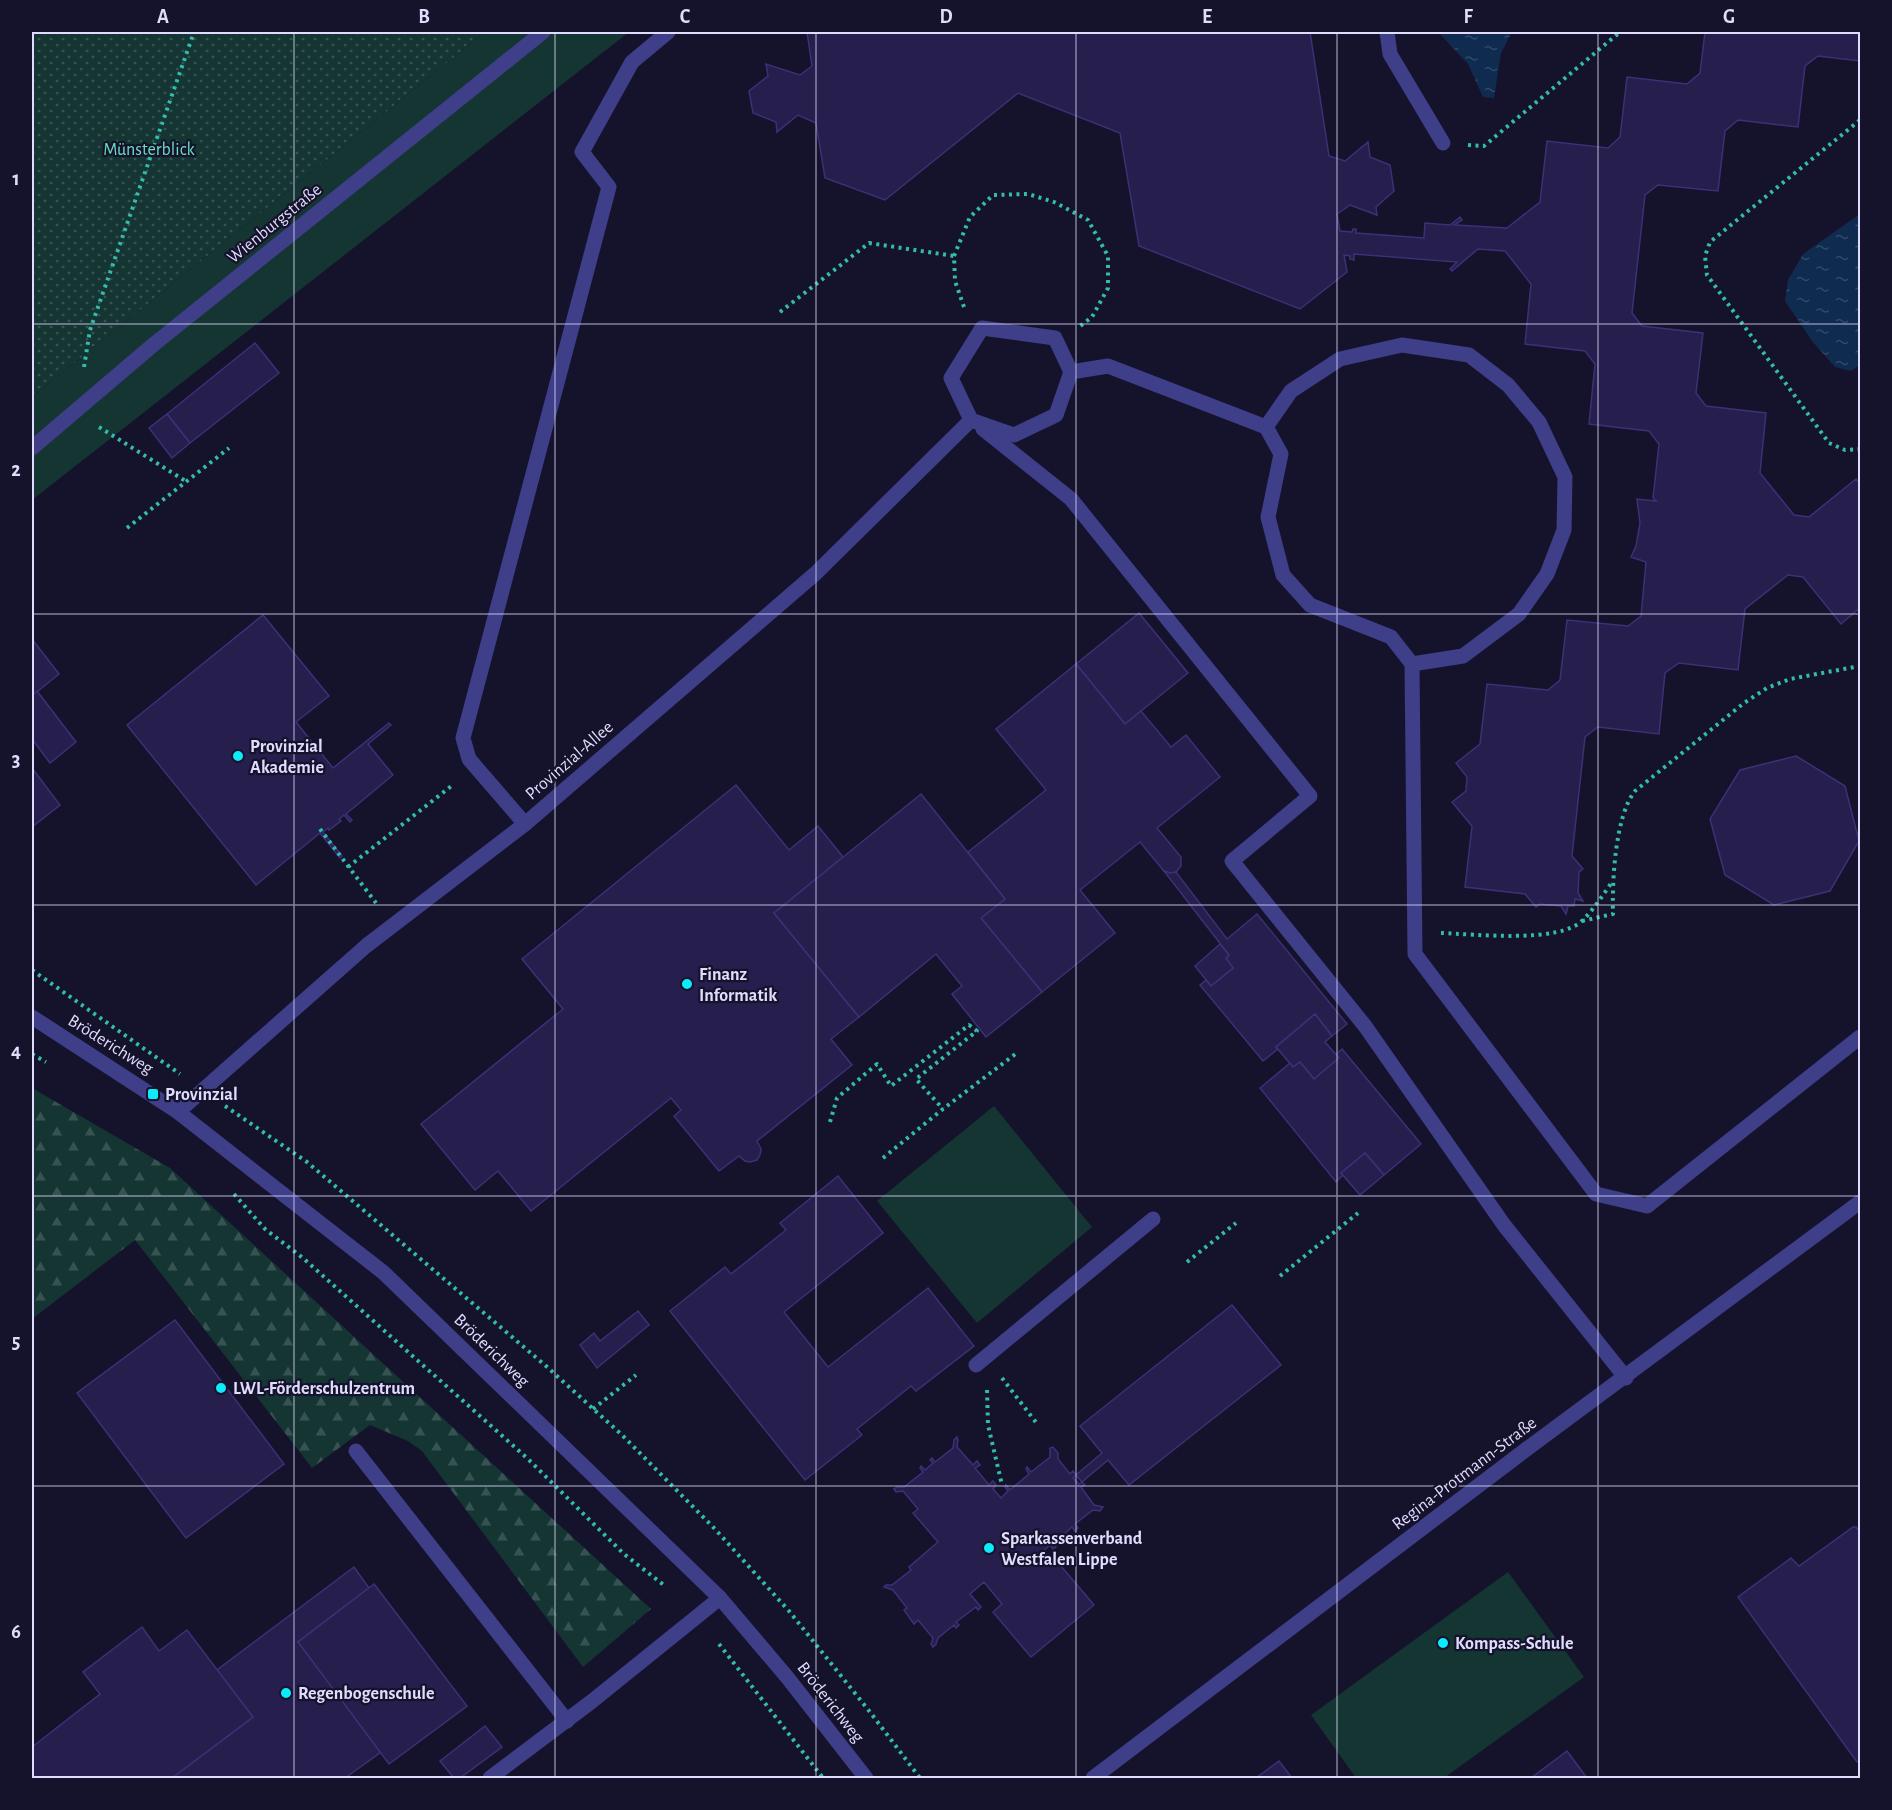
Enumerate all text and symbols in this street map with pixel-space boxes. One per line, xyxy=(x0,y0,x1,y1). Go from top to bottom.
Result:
text: A xyxy=(157,7,169,27)
text: B xyxy=(418,7,430,27)
text: C xyxy=(680,7,691,27)
text: D xyxy=(939,7,953,27)
text: E xyxy=(1202,7,1212,27)
text: F xyxy=(1463,7,1473,27)
text: G xyxy=(1723,7,1735,27)
park label: Münsterblick xyxy=(103,141,196,159)
text: 1 xyxy=(12,169,20,189)
street label: Wienburgstraße xyxy=(224,180,325,267)
text: 2 xyxy=(11,460,21,480)
street label: Provinzial-Allee xyxy=(522,718,617,804)
place label: Provinzial Akademie xyxy=(250,738,324,777)
marker: Provinzial Akademie xyxy=(231,749,245,763)
text: 3 xyxy=(12,750,20,770)
place label: Finanz Informatik xyxy=(699,966,777,1005)
marker: Finanz Informatik xyxy=(680,977,694,991)
street label: Bröderichweg xyxy=(65,1012,156,1078)
text: 4 xyxy=(11,1041,21,1061)
place label: Provinzial xyxy=(165,1086,238,1104)
marker: Provinzial xyxy=(146,1087,160,1101)
street label: Bröderichweg xyxy=(450,1311,532,1391)
text: 5 xyxy=(12,1332,20,1352)
place label: LWL-Förderschulzentrum xyxy=(233,1380,415,1398)
marker: LWL-Förderschulzentrum xyxy=(214,1381,228,1395)
street label: Regina-Protmann-Straße xyxy=(1389,1414,1540,1534)
place label: Sparkassenverband Westfalen Lippe xyxy=(1001,1530,1143,1569)
marker: Sparkassenverband Westfalen Lippe xyxy=(982,1541,996,1555)
text: 6 xyxy=(11,1622,21,1642)
place label: Kompass-Schule xyxy=(1455,1635,1573,1653)
marker: Kompass-Schule xyxy=(1436,1636,1450,1650)
street label: Bröderichweg xyxy=(793,1659,867,1746)
place label: Regenbogenschule xyxy=(298,1685,435,1703)
marker: Regenbogenschule xyxy=(279,1686,293,1700)

